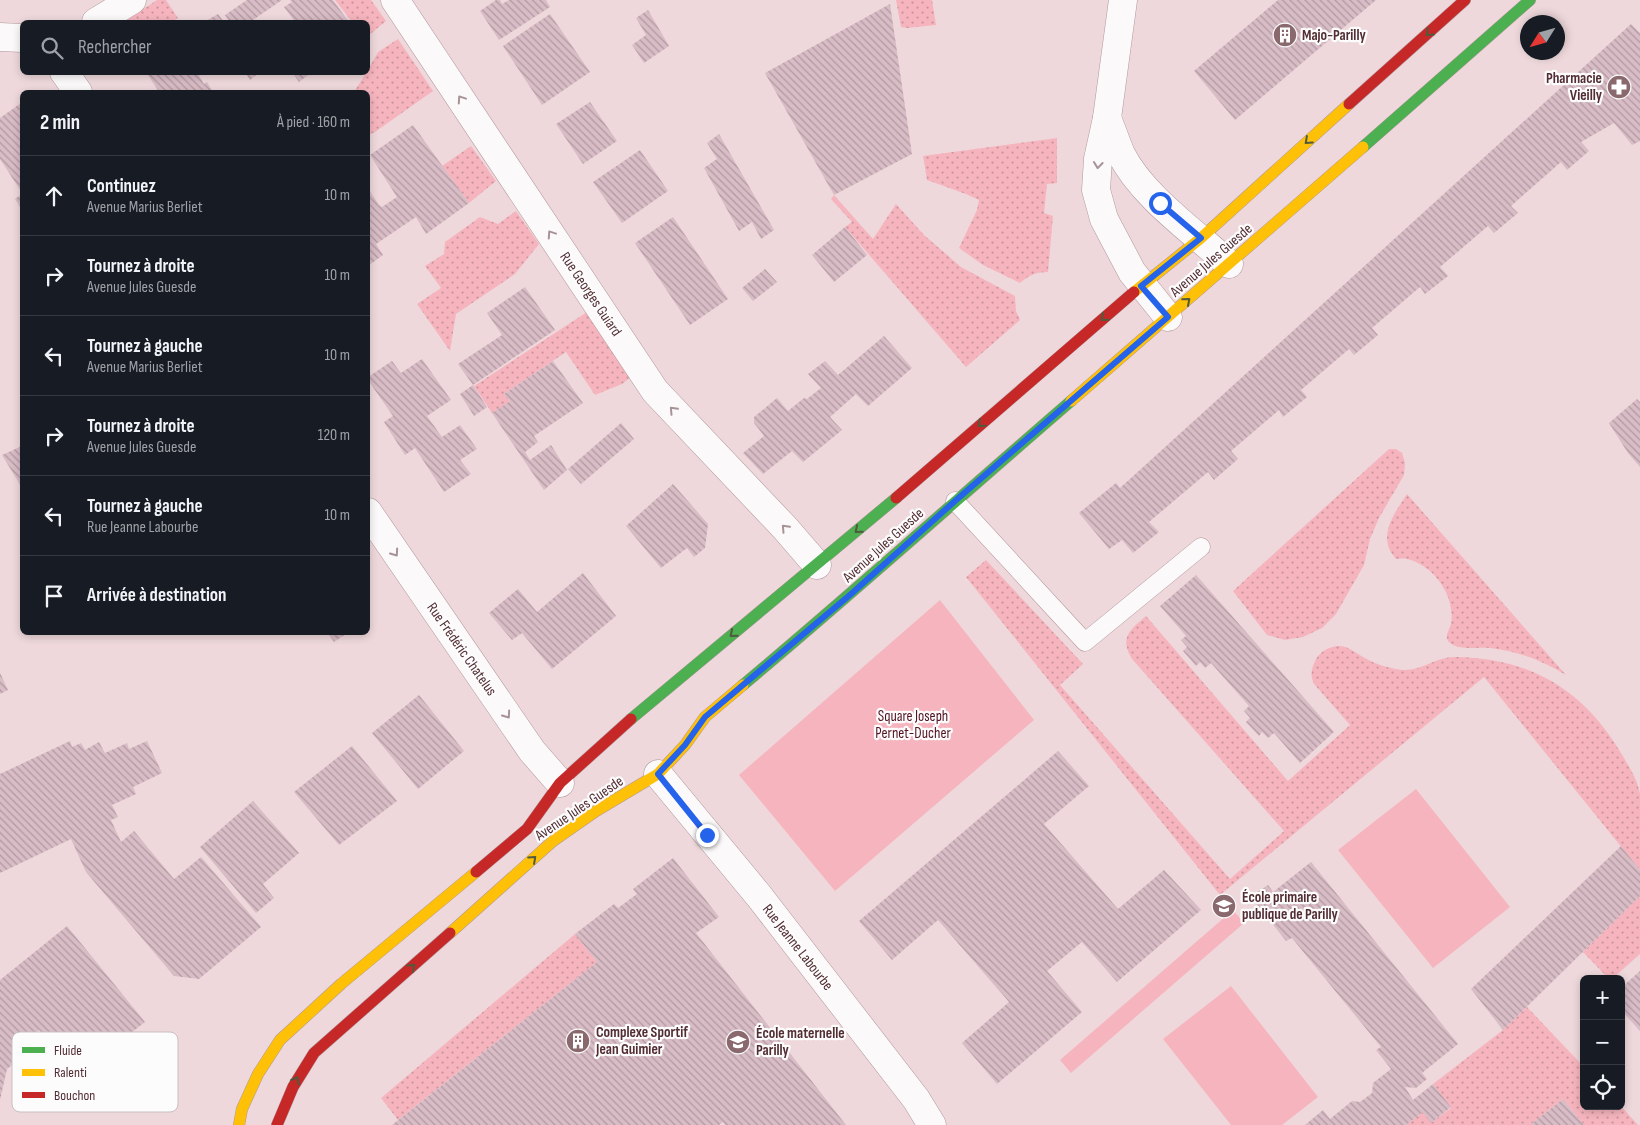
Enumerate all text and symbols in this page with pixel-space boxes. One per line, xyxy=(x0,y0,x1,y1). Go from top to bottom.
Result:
north arrow xyxy=(1520,15,1565,60)
search box xyxy=(20,20,370,75)
building icon: Majo-Parilly xyxy=(1272,22,1298,48)
place label: Majo-Parilly xyxy=(1302,26,1366,45)
one-way arrow xyxy=(1426,27,1435,36)
icon: search xyxy=(38,34,66,62)
text: Rechercher xyxy=(78,36,152,59)
place label: Pharmacie Vieilly xyxy=(1546,69,1603,105)
pharmacy icon: Pharmacie Vieilly xyxy=(1606,74,1632,100)
one-way arrow xyxy=(457,95,467,104)
text: 2 min xyxy=(40,110,80,135)
text: À pied · 160 m xyxy=(277,113,350,132)
one-way arrow xyxy=(1305,135,1314,144)
one-way arrow xyxy=(1093,162,1104,170)
text: Continuez xyxy=(87,175,156,198)
icon: ahead xyxy=(40,182,68,210)
text: 10 m xyxy=(324,186,350,205)
route start xyxy=(1149,192,1172,215)
text: Avenue Marius Berliet xyxy=(87,198,203,217)
street label: Avenue Jules Guesde xyxy=(1166,220,1256,302)
one-way arrow xyxy=(548,230,557,239)
street label: Rue Georges Guiard xyxy=(555,248,626,340)
text: Tournez à droite xyxy=(87,255,195,278)
icon: right xyxy=(40,262,68,290)
text: 10 m xyxy=(324,266,350,285)
text: Avenue Jules Guesde xyxy=(87,278,196,297)
one-way arrow xyxy=(1181,297,1190,306)
one-way arrow xyxy=(1101,312,1110,321)
text: Tournez à gauche xyxy=(87,335,203,358)
icon: left xyxy=(40,342,68,370)
text: 10 m xyxy=(324,346,350,365)
text: Avenue Marius Berliet xyxy=(87,358,203,377)
one-way arrow xyxy=(670,407,679,416)
text: Tournez à droite xyxy=(87,415,195,438)
one-way arrow xyxy=(978,419,987,428)
icon: right xyxy=(40,422,68,450)
text: 120 m xyxy=(318,426,350,445)
text: Avenue Jules Guesde xyxy=(87,438,196,457)
text: Tournez à gauche xyxy=(87,495,203,518)
icon: left xyxy=(40,502,68,530)
street label: Avenue Jules Guesde xyxy=(838,504,928,587)
text: 10 m xyxy=(324,506,350,525)
text: Rue Jeanne Labourbe xyxy=(87,518,198,537)
one-way arrow xyxy=(782,525,791,534)
one-way arrow xyxy=(855,525,864,533)
one-way arrow xyxy=(389,547,398,556)
icon: arrive xyxy=(40,582,68,610)
text: Arrivée à destination xyxy=(87,584,227,607)
street label: Rue Frédéric Chatelus xyxy=(422,599,501,700)
one-way arrow xyxy=(730,629,739,638)
park label: Square Joseph Pernet-Ducher xyxy=(875,707,951,743)
one-way arrow xyxy=(501,709,510,719)
street label: Avenue Jules Guesde xyxy=(531,772,627,846)
route end xyxy=(696,824,719,847)
one-way arrow xyxy=(527,856,536,865)
place label: École primaire publique de Parilly xyxy=(1242,888,1338,924)
school or university icon: École primaire publique de Parilly xyxy=(1211,893,1237,919)
street label: Rue Jeanne Labourbe xyxy=(758,900,837,994)
one-way arrow xyxy=(406,964,415,973)
map controls xyxy=(1580,975,1625,1110)
button: + xyxy=(1580,975,1625,1020)
button: − xyxy=(1580,1020,1625,1065)
place label: Complexe Sportif Jean Guimier xyxy=(595,1023,688,1059)
place label: École maternelle Parilly xyxy=(756,1024,845,1060)
building icon: Complexe Sportif Jean Guimier xyxy=(565,1028,591,1054)
school or university icon: École maternelle Parilly xyxy=(725,1029,751,1055)
legend xyxy=(12,1032,178,1112)
text: Fluide xyxy=(54,1042,82,1059)
text: Ralenti xyxy=(54,1064,87,1081)
button: locate xyxy=(1580,1065,1625,1110)
one-way arrow xyxy=(290,1077,300,1086)
text: Bouchon xyxy=(54,1087,95,1104)

